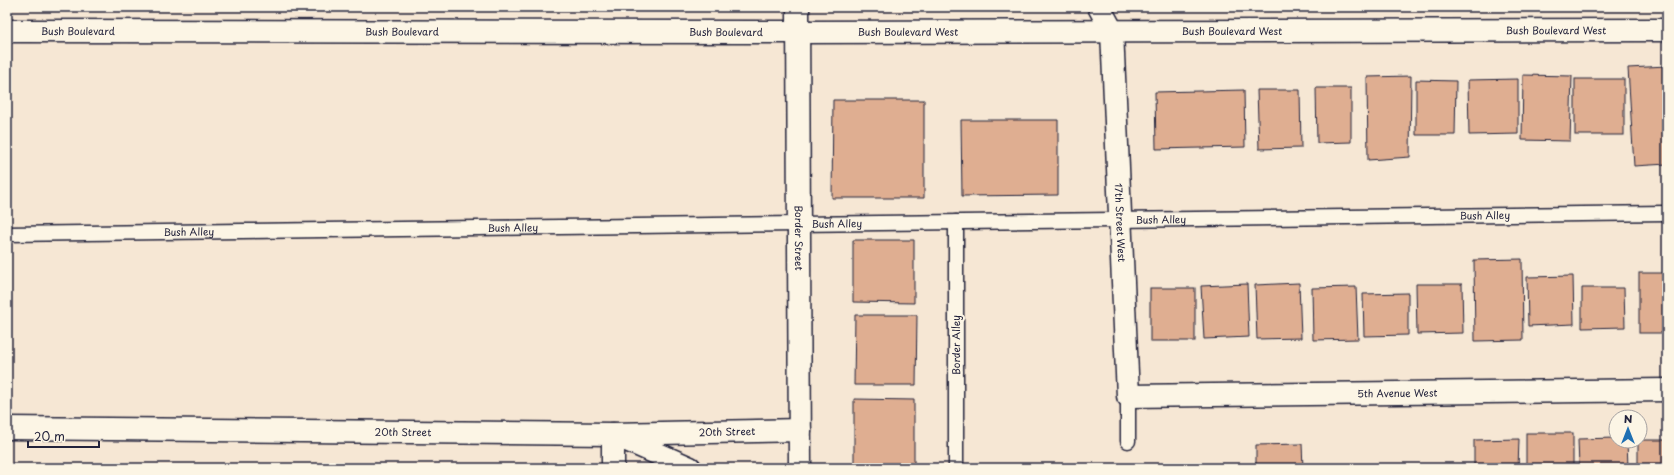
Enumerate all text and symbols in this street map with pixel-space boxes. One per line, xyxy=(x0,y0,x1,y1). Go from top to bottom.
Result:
street label: Bush Boulevard West xyxy=(1506,22,1606,37)
street label: Bush Boulevard xyxy=(41,23,115,38)
street label: Bush Boulevard xyxy=(365,23,439,39)
street label: Bush Boulevard West xyxy=(1182,23,1282,38)
street label: Bush Boulevard xyxy=(689,24,763,39)
street label: Bush Boulevard West xyxy=(858,24,958,39)
street label: 17th Street West xyxy=(1112,183,1130,262)
street label: Border Street xyxy=(792,205,807,271)
street label: Bush Alley xyxy=(1460,207,1510,223)
street label: Bush Alley xyxy=(1136,211,1186,227)
street label: Bush Alley xyxy=(812,215,863,231)
street label: Bush Alley xyxy=(488,219,539,235)
street label: Bush Alley xyxy=(164,223,215,239)
street label: Border Alley xyxy=(948,315,963,375)
street label: 5th Avenue West xyxy=(1357,385,1437,400)
north arrow xyxy=(1608,409,1648,449)
text: N xyxy=(1624,410,1633,427)
scale bar xyxy=(28,423,99,449)
street label: 20th Street xyxy=(698,423,755,439)
street label: 20th Street xyxy=(375,424,431,439)
text: 20 m xyxy=(34,427,65,445)

